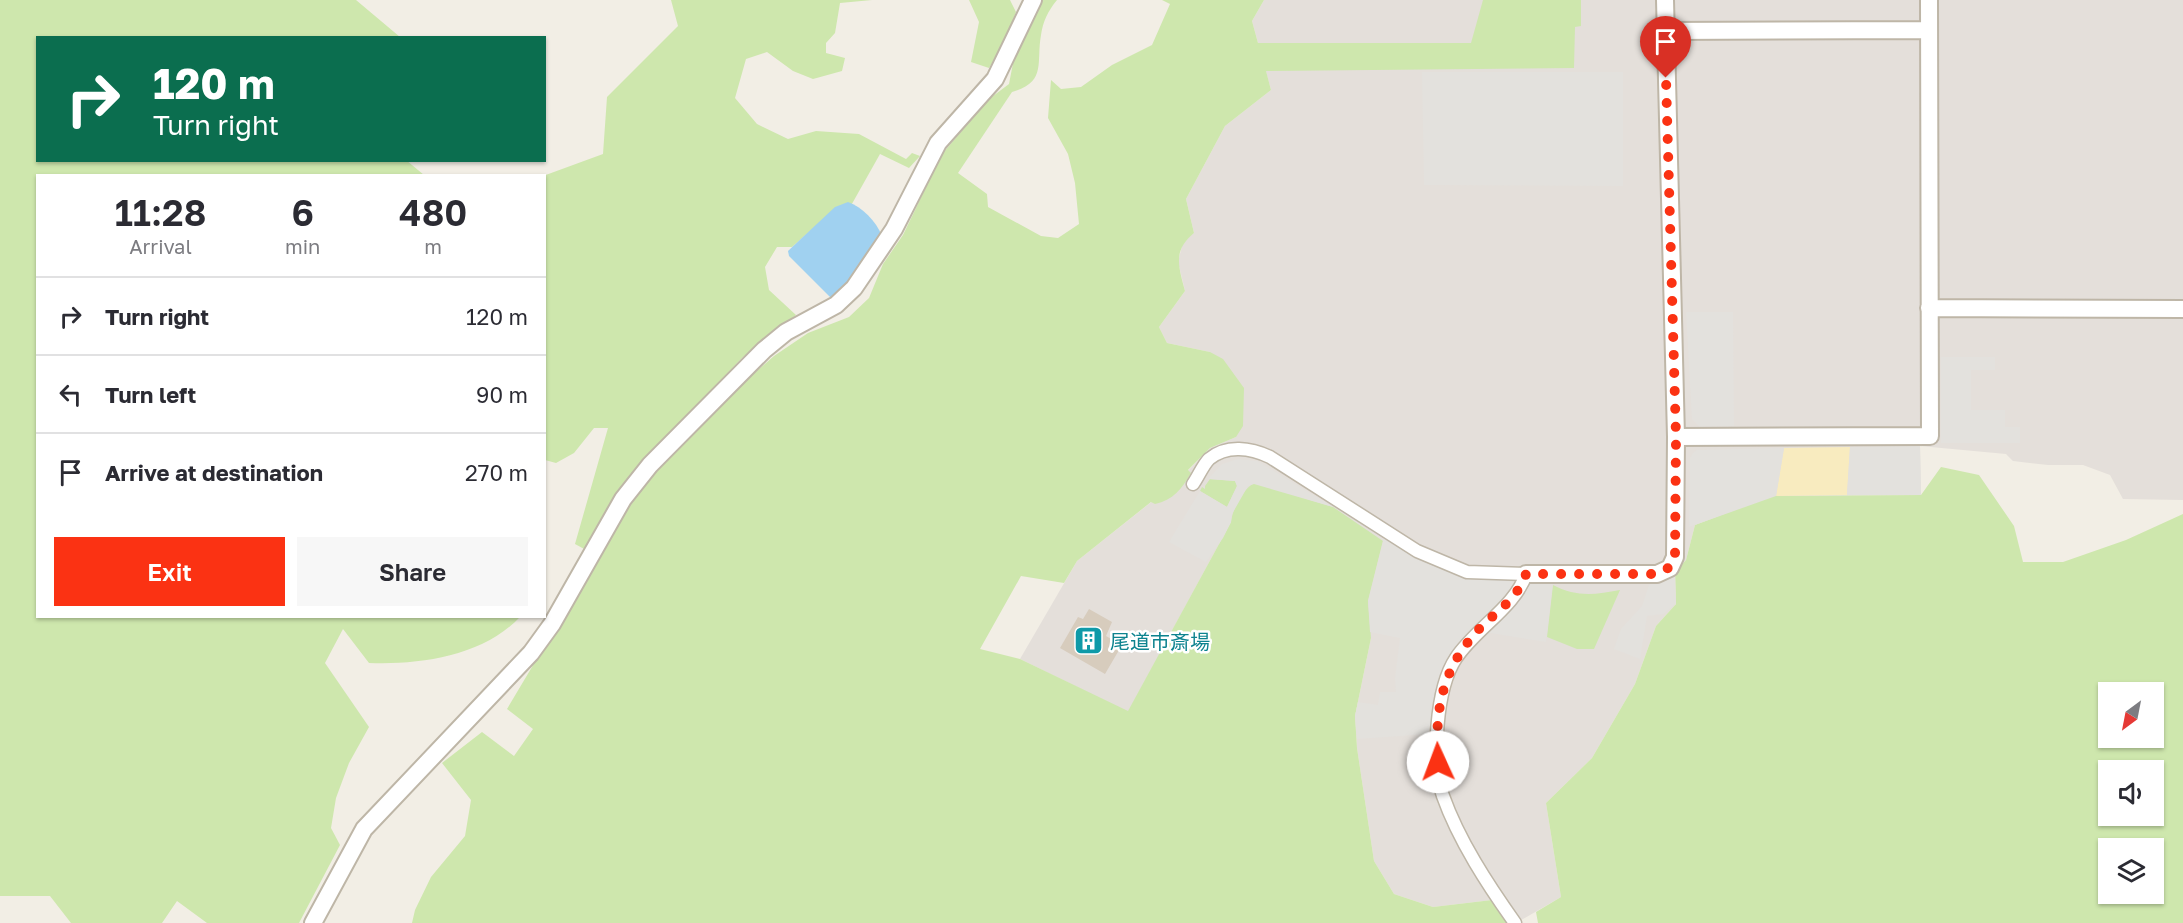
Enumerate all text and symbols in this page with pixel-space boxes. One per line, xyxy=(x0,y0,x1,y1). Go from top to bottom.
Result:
pin xyxy=(1640,16,1691,78)
icon: arrive xyxy=(1649,25,1682,58)
text: 120 m xyxy=(153,58,275,108)
icon: right xyxy=(54,60,132,138)
text: Turn right xyxy=(153,109,279,141)
text: 11:28 xyxy=(115,191,206,234)
text: 6 xyxy=(291,191,314,234)
text: 480 xyxy=(399,191,467,234)
text: Arrival xyxy=(129,234,192,258)
text: min xyxy=(285,234,320,258)
text: m xyxy=(424,234,442,258)
icon: right xyxy=(54,300,87,333)
text: Turn right xyxy=(105,303,209,330)
text: 120 m xyxy=(466,303,528,330)
icon: left xyxy=(54,378,87,411)
text: Turn left xyxy=(105,381,196,408)
text: 90 m xyxy=(476,381,528,408)
icon: arrive xyxy=(54,456,87,489)
text: Arrive at destination xyxy=(105,459,323,486)
text: 270 m xyxy=(465,459,528,486)
button: Exit xyxy=(54,537,285,606)
button: Share xyxy=(297,537,528,606)
building icon: 尾道市斎場 xyxy=(1073,625,1105,657)
place label: 尾道市斎場 xyxy=(1110,629,1210,653)
north arrow xyxy=(2098,682,2164,748)
map controls xyxy=(2098,682,2164,904)
position arrow xyxy=(1406,730,1470,794)
button: sound xyxy=(2098,760,2164,826)
button: layers xyxy=(2098,838,2164,904)

